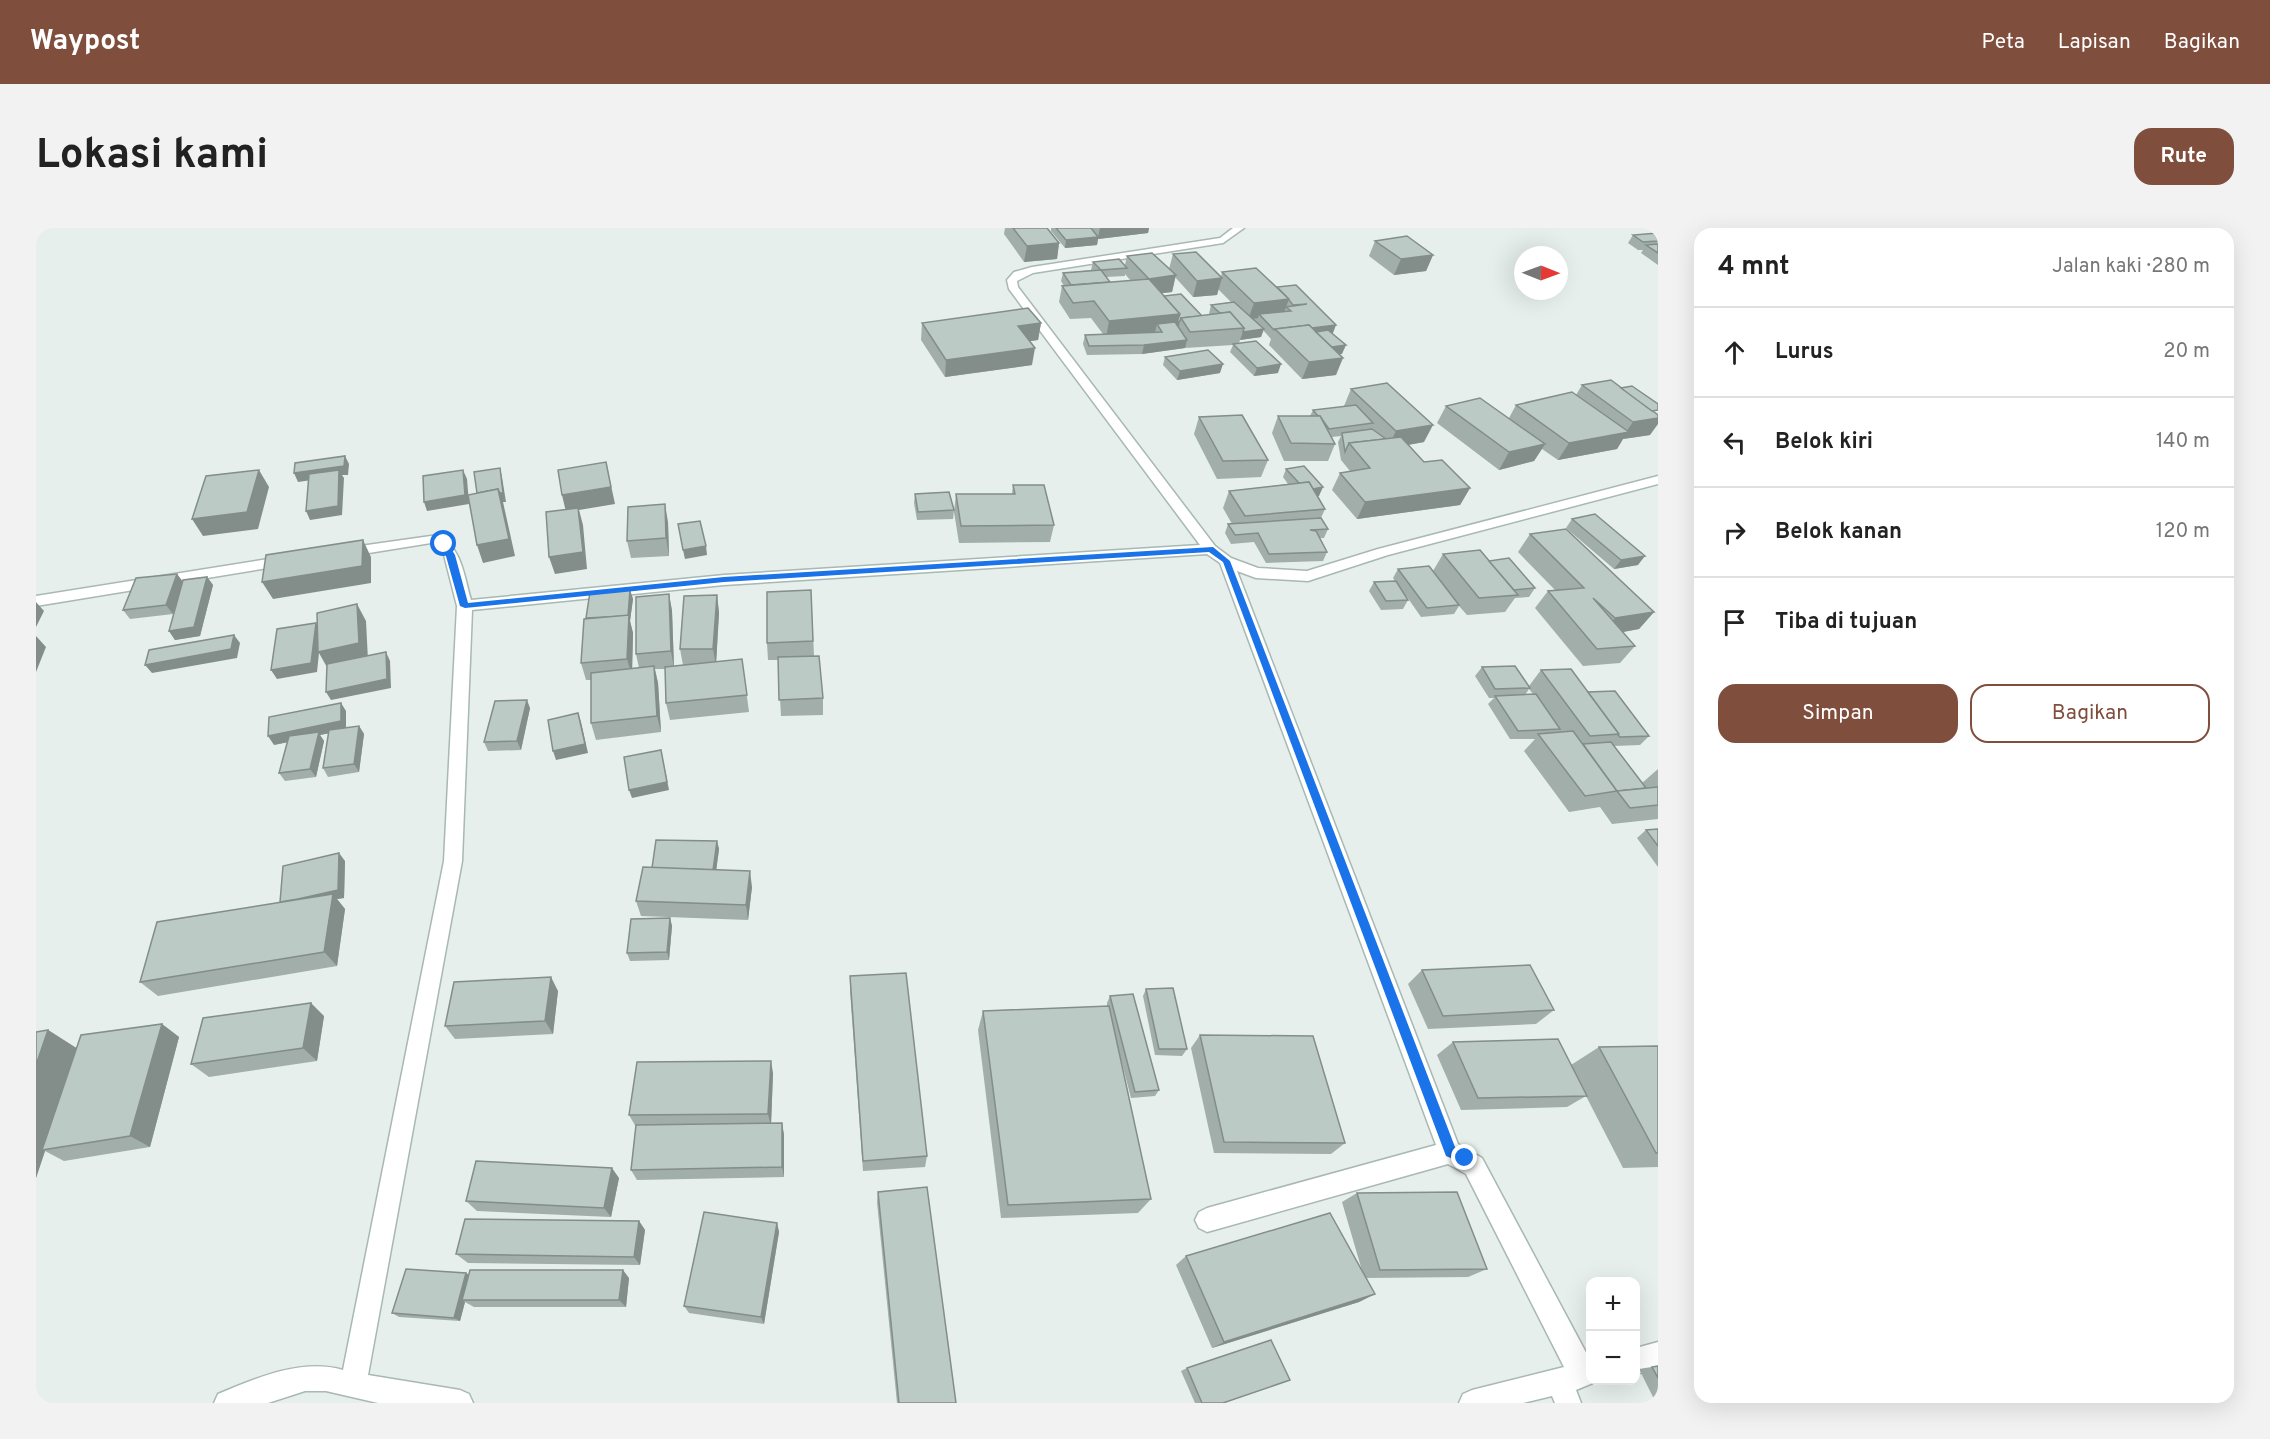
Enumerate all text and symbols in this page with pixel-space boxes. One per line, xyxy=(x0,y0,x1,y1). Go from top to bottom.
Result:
text: Waypost xyxy=(30,24,140,60)
text: Peta xyxy=(1982,29,2025,56)
text: Lapisan xyxy=(2058,29,2131,56)
text: Bagikan xyxy=(2164,29,2240,56)
button: Rute xyxy=(2134,128,2234,185)
text: Lokasi kami xyxy=(36,130,268,183)
north arrow xyxy=(1514,246,1568,300)
text: 4 mnt xyxy=(1718,251,1789,284)
text: Jalan kaki · 280 m xyxy=(2052,254,2210,280)
icon: ahead xyxy=(1718,336,1751,369)
text: Lurus xyxy=(1775,339,1834,366)
text: 20 m xyxy=(2163,339,2210,365)
icon: left xyxy=(1718,426,1751,459)
text: Belok kiri xyxy=(1775,429,1873,456)
text: 140 m xyxy=(2156,429,2210,455)
icon: right xyxy=(1718,516,1751,549)
text: Belok kanan xyxy=(1775,519,1902,546)
text: 120 m xyxy=(2156,519,2210,545)
route start xyxy=(430,530,456,556)
icon: arrive xyxy=(1718,606,1751,639)
text: Tiba di tujuan xyxy=(1775,609,1917,636)
button: Simpan xyxy=(1718,684,1958,743)
button: Bagikan xyxy=(1970,684,2210,743)
route end xyxy=(1451,1144,1477,1170)
map controls xyxy=(1586,1277,1640,1385)
button: + xyxy=(1586,1277,1640,1331)
button: − xyxy=(1586,1331,1640,1385)

